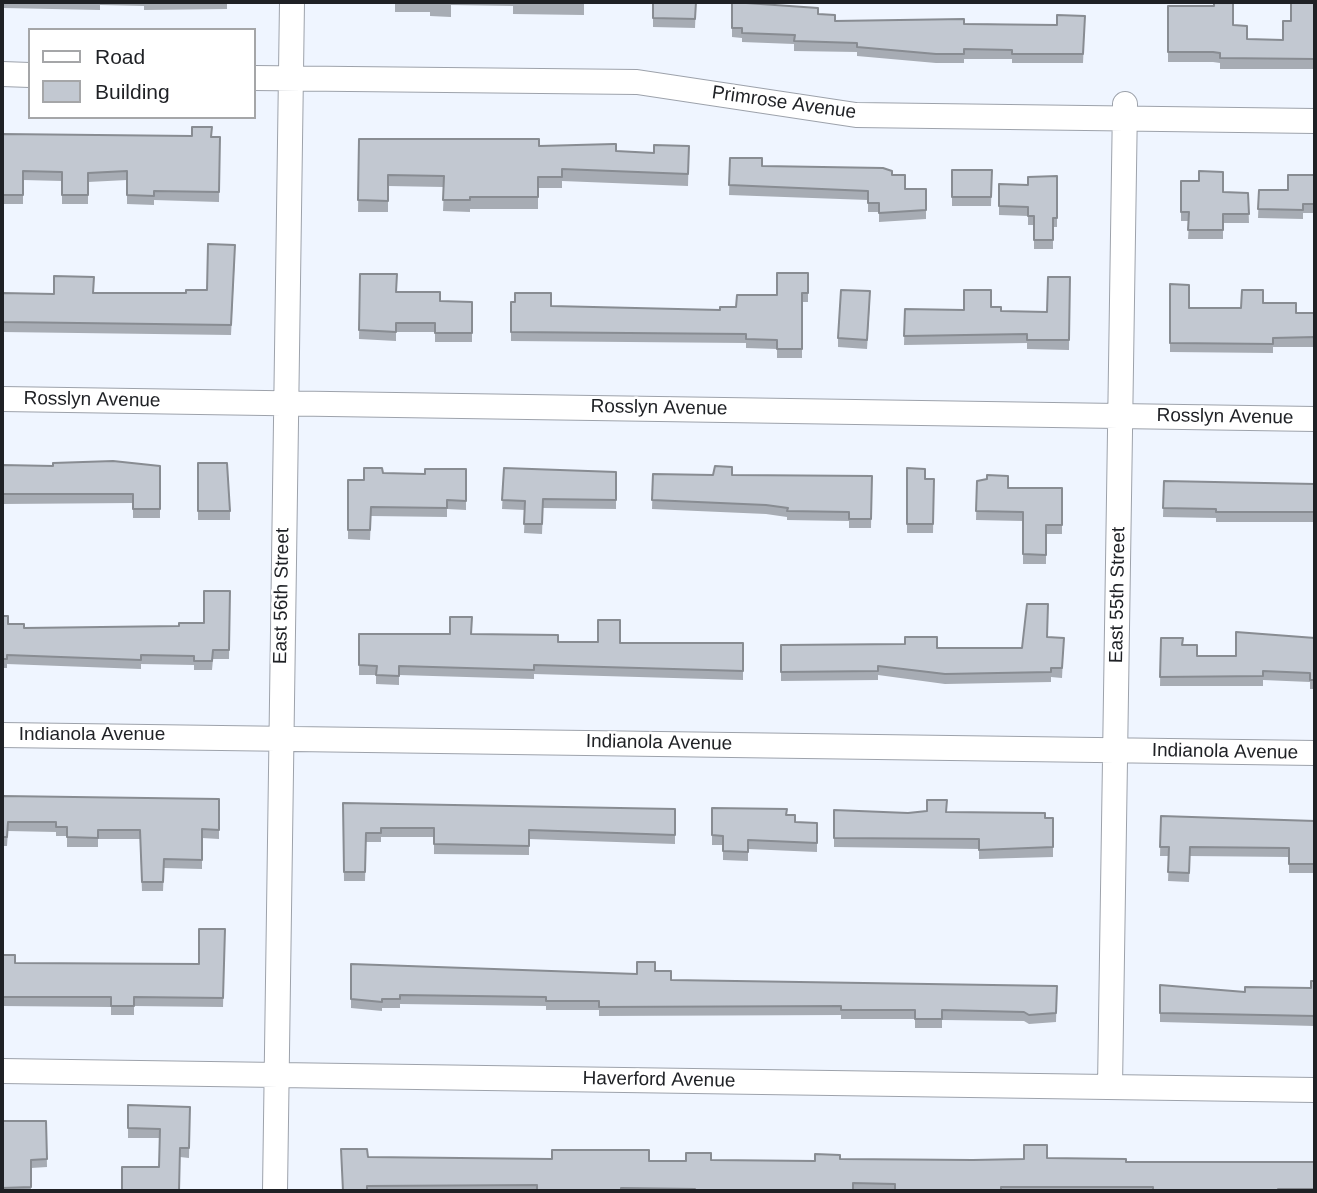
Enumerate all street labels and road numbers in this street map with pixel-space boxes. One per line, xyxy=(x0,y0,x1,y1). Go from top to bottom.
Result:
street label: Primrose Avenue xyxy=(710,82,858,124)
street label: Rosslyn Avenue xyxy=(23,387,161,413)
street label: Rosslyn Avenue xyxy=(590,395,728,421)
street label: Rosslyn Avenue xyxy=(1156,404,1294,430)
street label: East 55th Street xyxy=(1105,527,1131,663)
street label: East 56th Street xyxy=(269,528,295,664)
street label: Indianola Avenue xyxy=(19,724,165,746)
street label: Indianola Avenue xyxy=(586,730,732,756)
street label: Indianola Avenue xyxy=(1152,739,1298,765)
street label: Haverford Avenue xyxy=(582,1067,736,1093)

